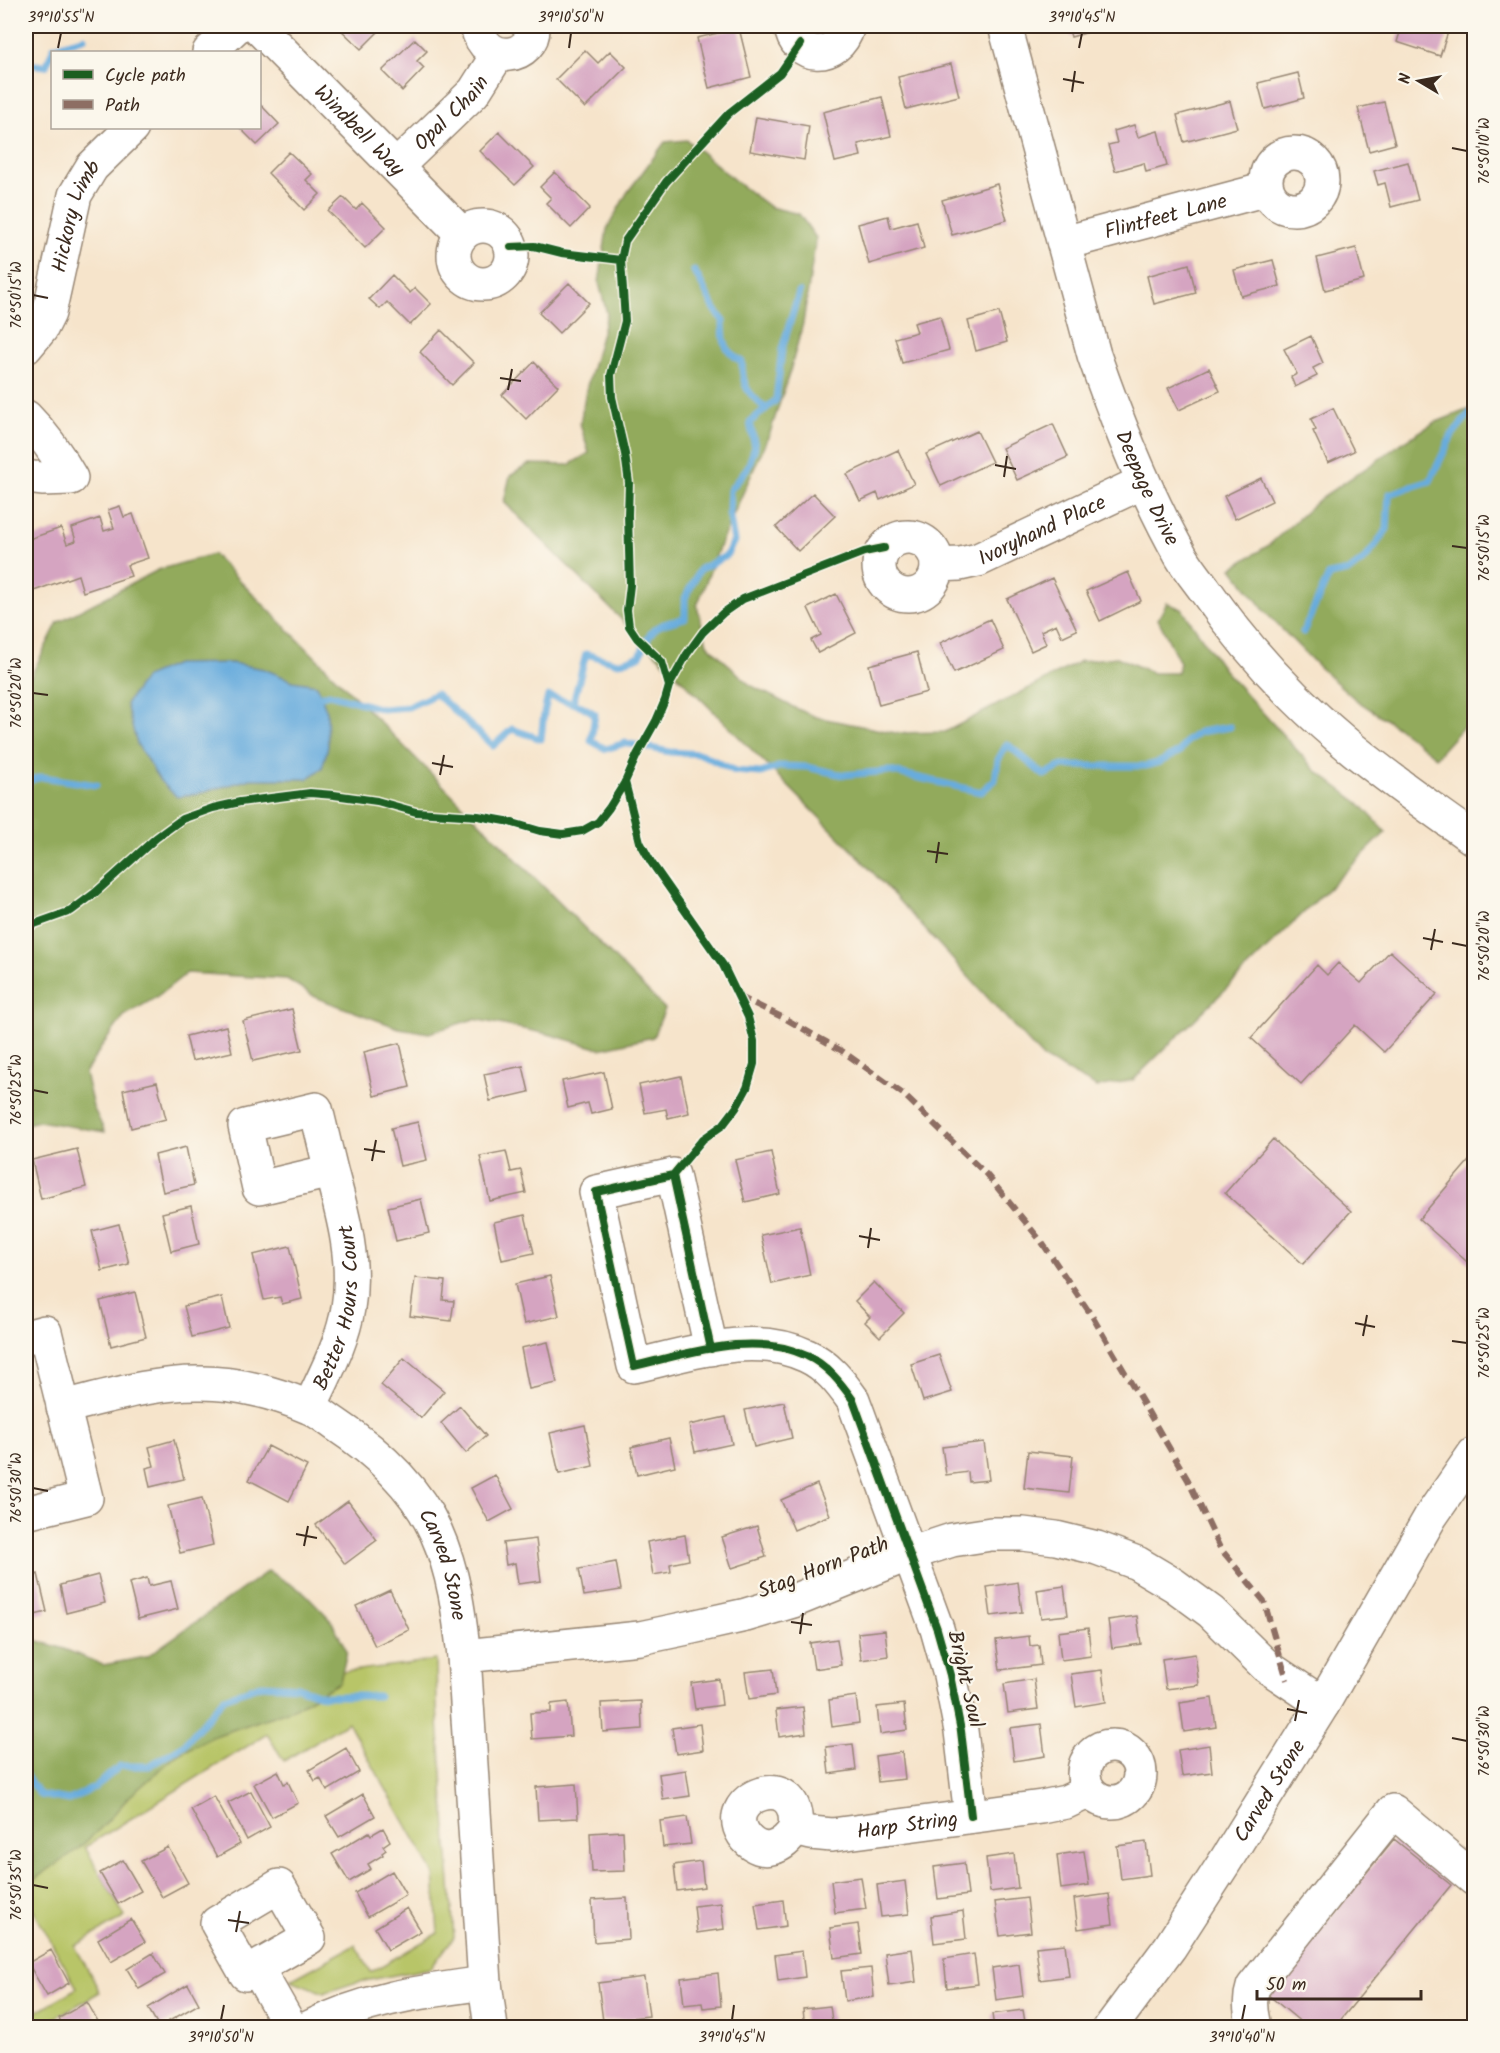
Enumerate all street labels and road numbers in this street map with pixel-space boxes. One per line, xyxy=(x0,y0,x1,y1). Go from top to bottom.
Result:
street label: Opal Chain xyxy=(407,69,498,160)
street label: Windbell Way xyxy=(305,77,412,185)
street label: Hickory Limb xyxy=(43,152,109,276)
street label: Flintfeet Lane xyxy=(1101,185,1231,250)
street label: Deepage Drive xyxy=(1105,426,1188,553)
street label: Ivoryhand Place xyxy=(973,487,1112,576)
street label: Better Hours Court xyxy=(305,1221,368,1396)
street label: Carved Stone xyxy=(409,1503,474,1623)
street label: Stag Horn Path xyxy=(753,1528,894,1609)
street label: Bright Soul xyxy=(937,1627,992,1731)
street label: Carved Stone xyxy=(1226,1733,1315,1849)
street label: Harp String xyxy=(855,1803,960,1850)

